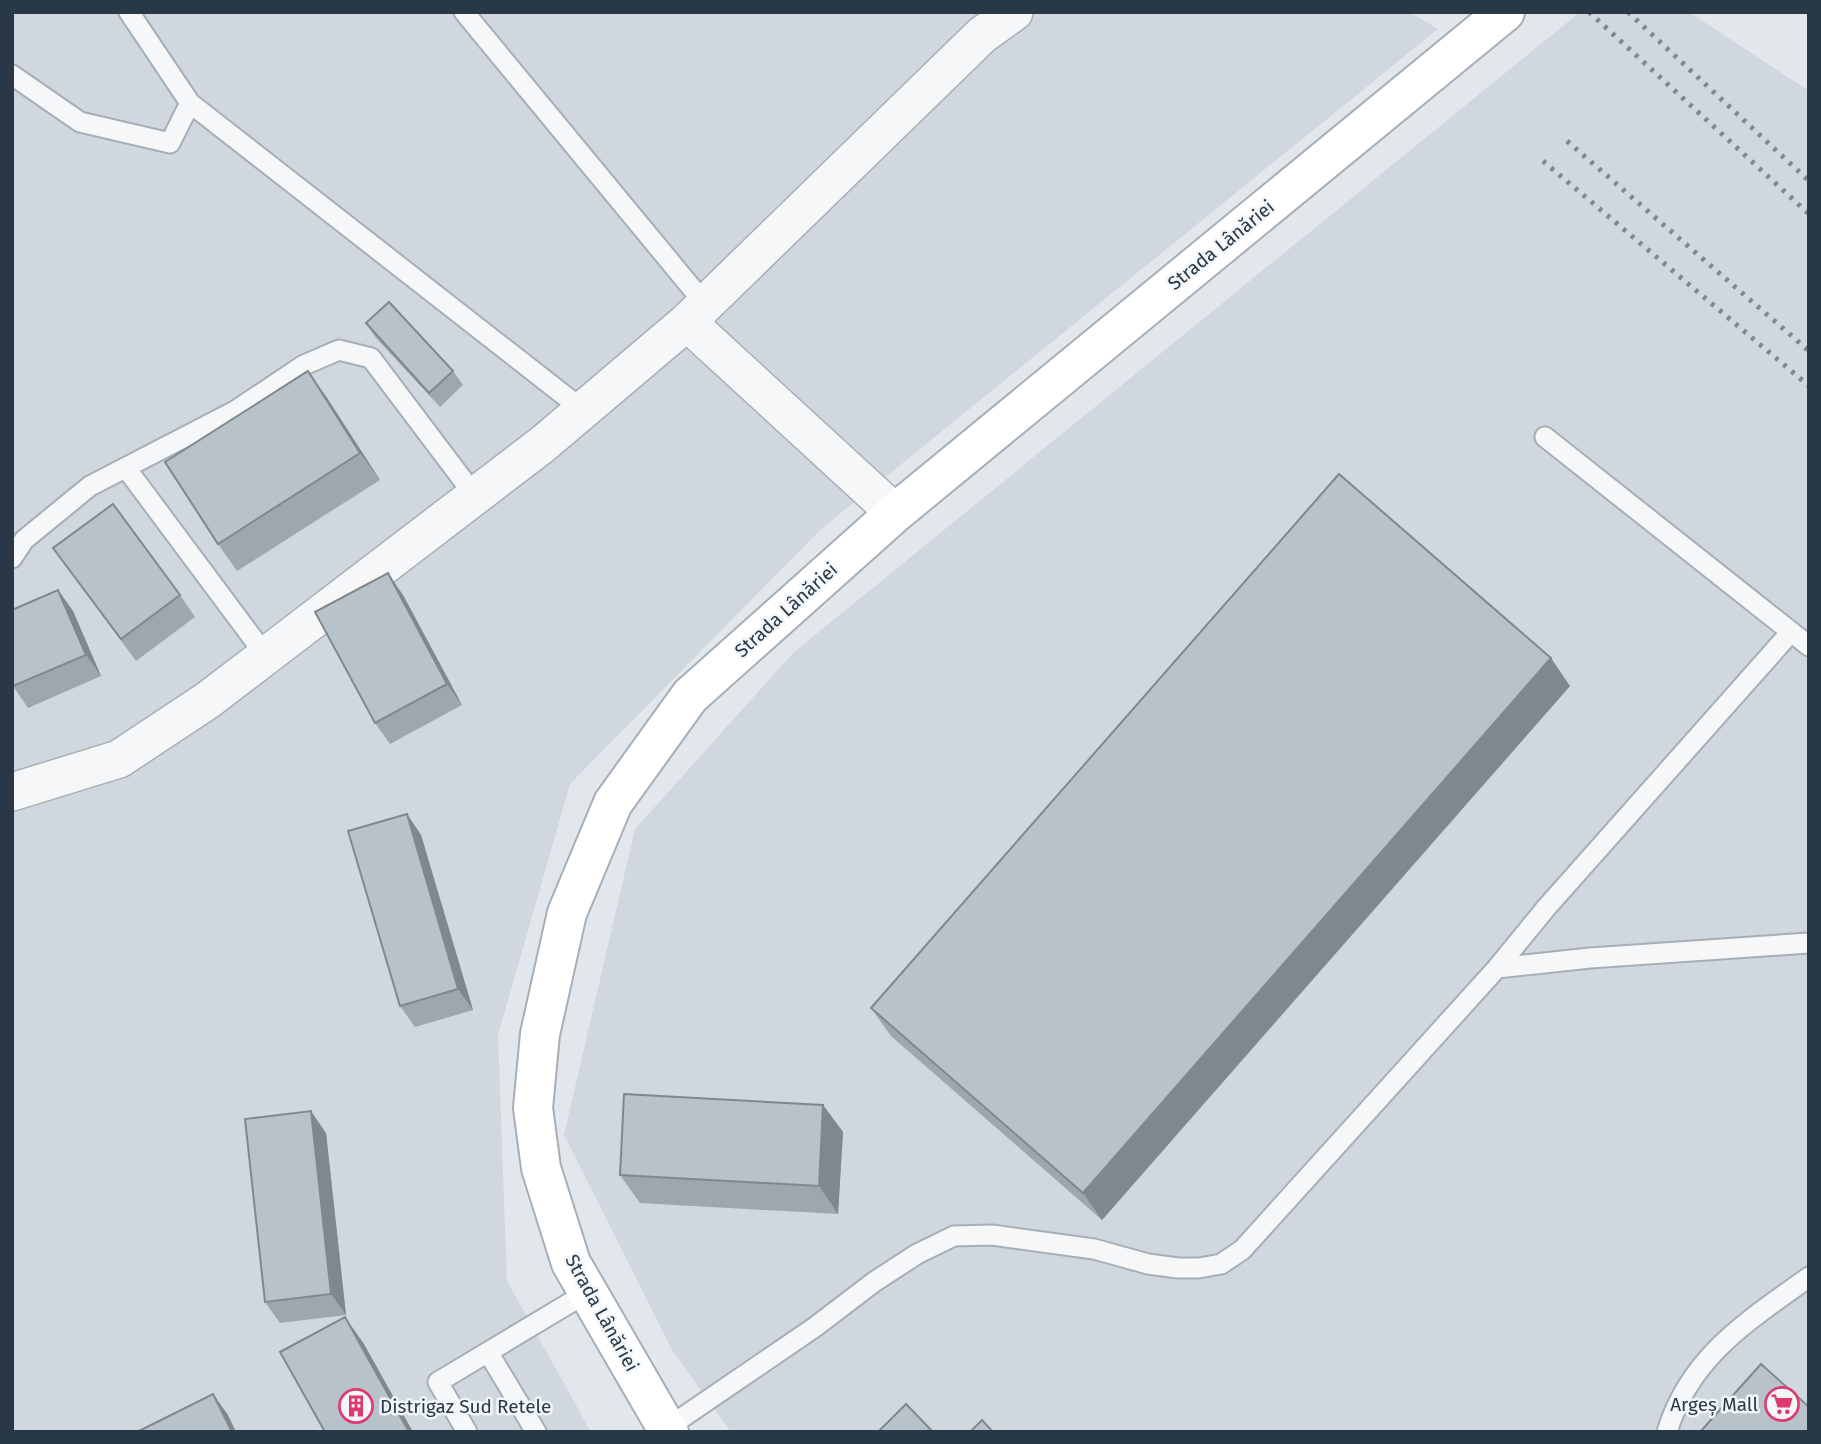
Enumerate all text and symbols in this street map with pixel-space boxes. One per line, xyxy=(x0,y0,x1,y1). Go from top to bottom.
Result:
street label: Strada Lânăriei xyxy=(1163,195,1279,295)
street label: Strada Lânăriei xyxy=(730,558,842,662)
street label: Strada Lânăriei xyxy=(560,1250,644,1376)
supermarket icon: Argeș Mall xyxy=(1763,1385,1801,1423)
building icon: Distrigaz Sud Retele xyxy=(337,1387,375,1425)
place label: Argeș Mall xyxy=(1670,1393,1758,1417)
place label: Distrigaz Sud Retele xyxy=(380,1395,551,1418)

